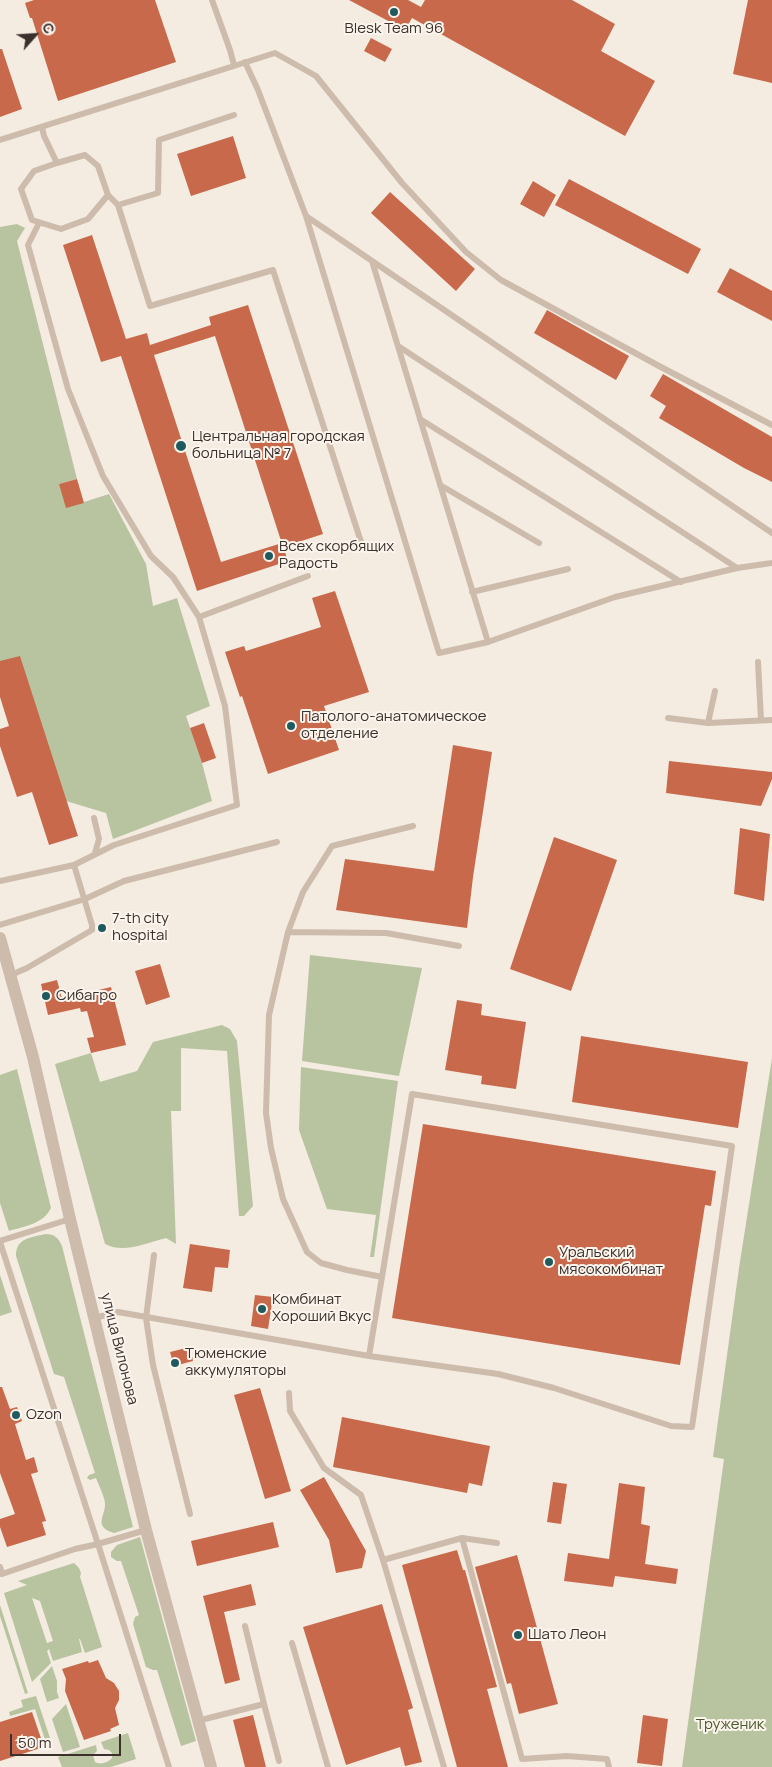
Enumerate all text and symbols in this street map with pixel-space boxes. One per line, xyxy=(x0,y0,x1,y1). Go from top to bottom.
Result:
marker: Blesk Team 96 xyxy=(388,6,400,18)
north arrow xyxy=(10,10,60,60)
text: С xyxy=(38,19,60,37)
place label: Blesk Team 96 xyxy=(345,20,443,38)
place label: Центральная городская больница № 7 xyxy=(192,428,365,463)
marker: Центральная городская больница № 7 xyxy=(174,439,188,453)
place label: Всех скорбящих Радость xyxy=(279,538,394,573)
marker: Всех скорбящих Радость xyxy=(263,550,275,562)
place label: Патолого-анатомическое отделение xyxy=(301,708,486,743)
marker: Патолого-анатомическое отделение xyxy=(285,720,297,732)
place label: 7-th city hospital xyxy=(112,910,169,945)
marker: 7-th city hospital xyxy=(96,922,108,934)
place label: Сибагро xyxy=(56,987,117,1005)
marker: Сибагро xyxy=(40,990,52,1002)
place label: Уральский мясокомбинат xyxy=(559,1244,663,1279)
marker: Уральский мясокомбинат xyxy=(543,1256,555,1268)
street label: улица Вилонова xyxy=(96,1291,142,1407)
place label: Комбинат Хороший Вкус xyxy=(272,1291,371,1326)
marker: Комбинат Хороший Вкус xyxy=(256,1303,268,1315)
place label: Тюменские аккумуляторы xyxy=(185,1345,286,1380)
marker: Тюменские аккумуляторы xyxy=(169,1357,181,1369)
place label: Ozon xyxy=(26,1406,62,1424)
marker: Ozon xyxy=(10,1409,22,1421)
place label: Шато Леон xyxy=(528,1626,606,1644)
marker: Шато Леон xyxy=(512,1629,524,1641)
park label: Труженик xyxy=(696,1716,764,1734)
scale bar xyxy=(12,1724,124,1756)
text: 50 m xyxy=(18,1732,52,1753)

